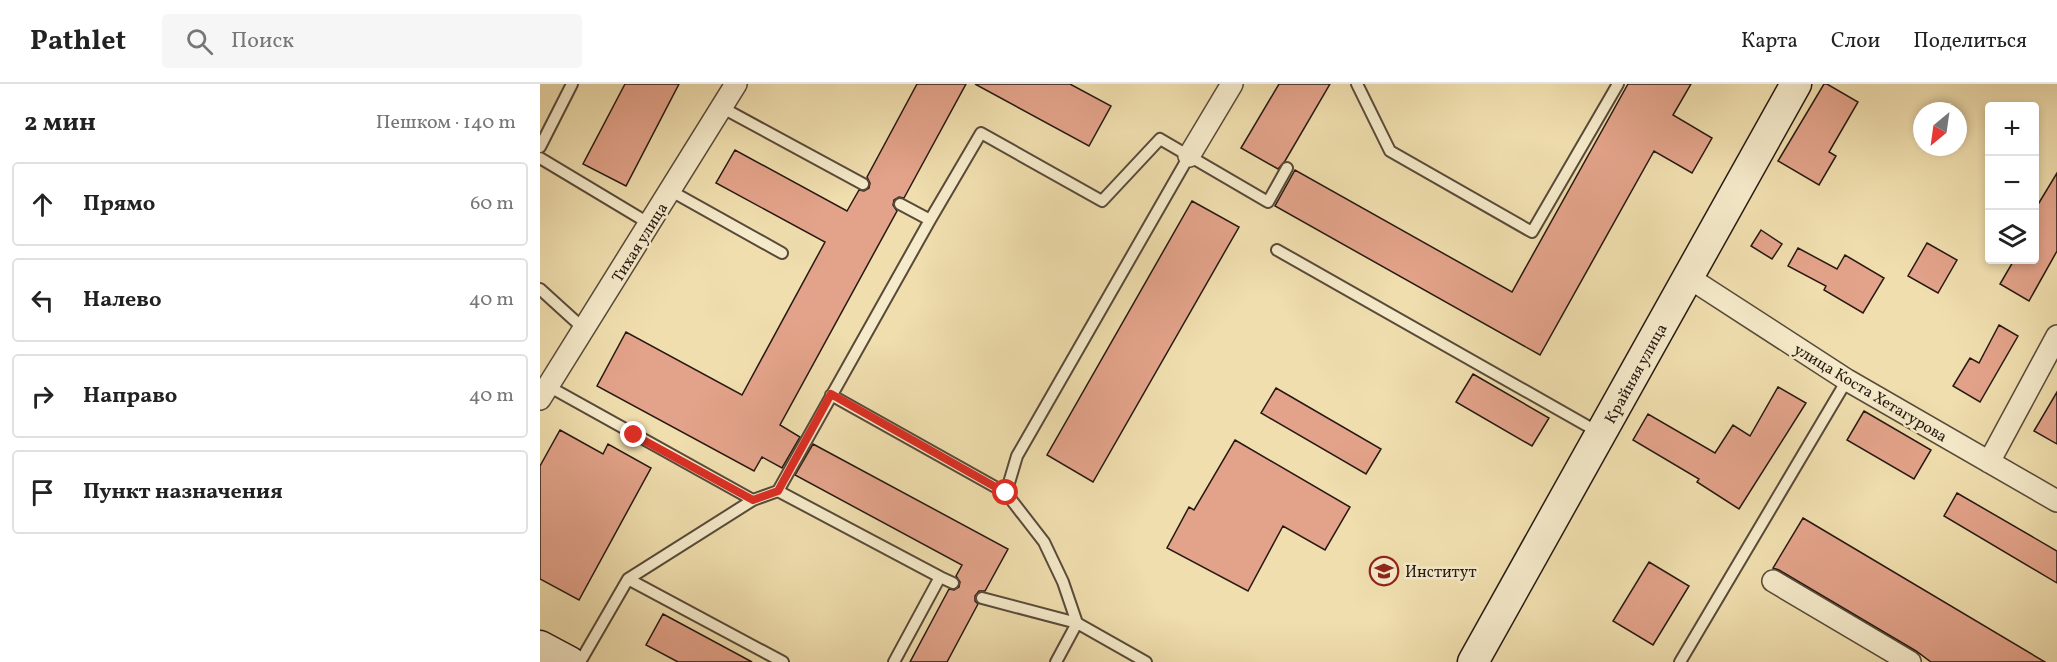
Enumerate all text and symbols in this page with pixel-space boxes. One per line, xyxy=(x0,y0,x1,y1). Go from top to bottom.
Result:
search box xyxy=(162,14,582,68)
text: Pathlet xyxy=(30,22,126,61)
icon: search xyxy=(183,25,216,58)
text: Поиск xyxy=(231,26,294,57)
text: Карта xyxy=(1741,27,1798,56)
text: Слои xyxy=(1831,27,1880,56)
text: Поделиться xyxy=(1913,27,2027,56)
north arrow xyxy=(1913,102,1967,156)
map controls xyxy=(1985,102,2039,264)
button: + xyxy=(1985,102,2039,156)
text: 2 мин xyxy=(24,105,96,141)
text: Пешком · 140 m xyxy=(376,109,516,137)
button: − xyxy=(1985,156,2039,210)
icon: ahead xyxy=(26,188,59,221)
text: Прямо xyxy=(83,189,155,220)
text: 60 m xyxy=(470,190,514,218)
street label: Тихая улица xyxy=(607,199,674,287)
button: layers xyxy=(1985,210,2039,264)
icon: left xyxy=(26,284,59,317)
text: Налево xyxy=(83,285,162,316)
text: 40 m xyxy=(469,286,514,314)
street label: Крайняя улица xyxy=(1600,320,1673,428)
street label: улица Коста Хетагурова xyxy=(1789,339,1951,448)
icon: right xyxy=(26,380,59,413)
text: Направо xyxy=(83,381,177,412)
text: 40 m xyxy=(469,382,514,410)
route end xyxy=(620,421,646,447)
icon: arrive xyxy=(26,476,59,509)
text: Пункт назначения xyxy=(83,477,283,508)
route start xyxy=(992,479,1018,505)
school or university icon: Институт xyxy=(1368,555,1400,587)
place label: Институт xyxy=(1405,562,1476,584)

